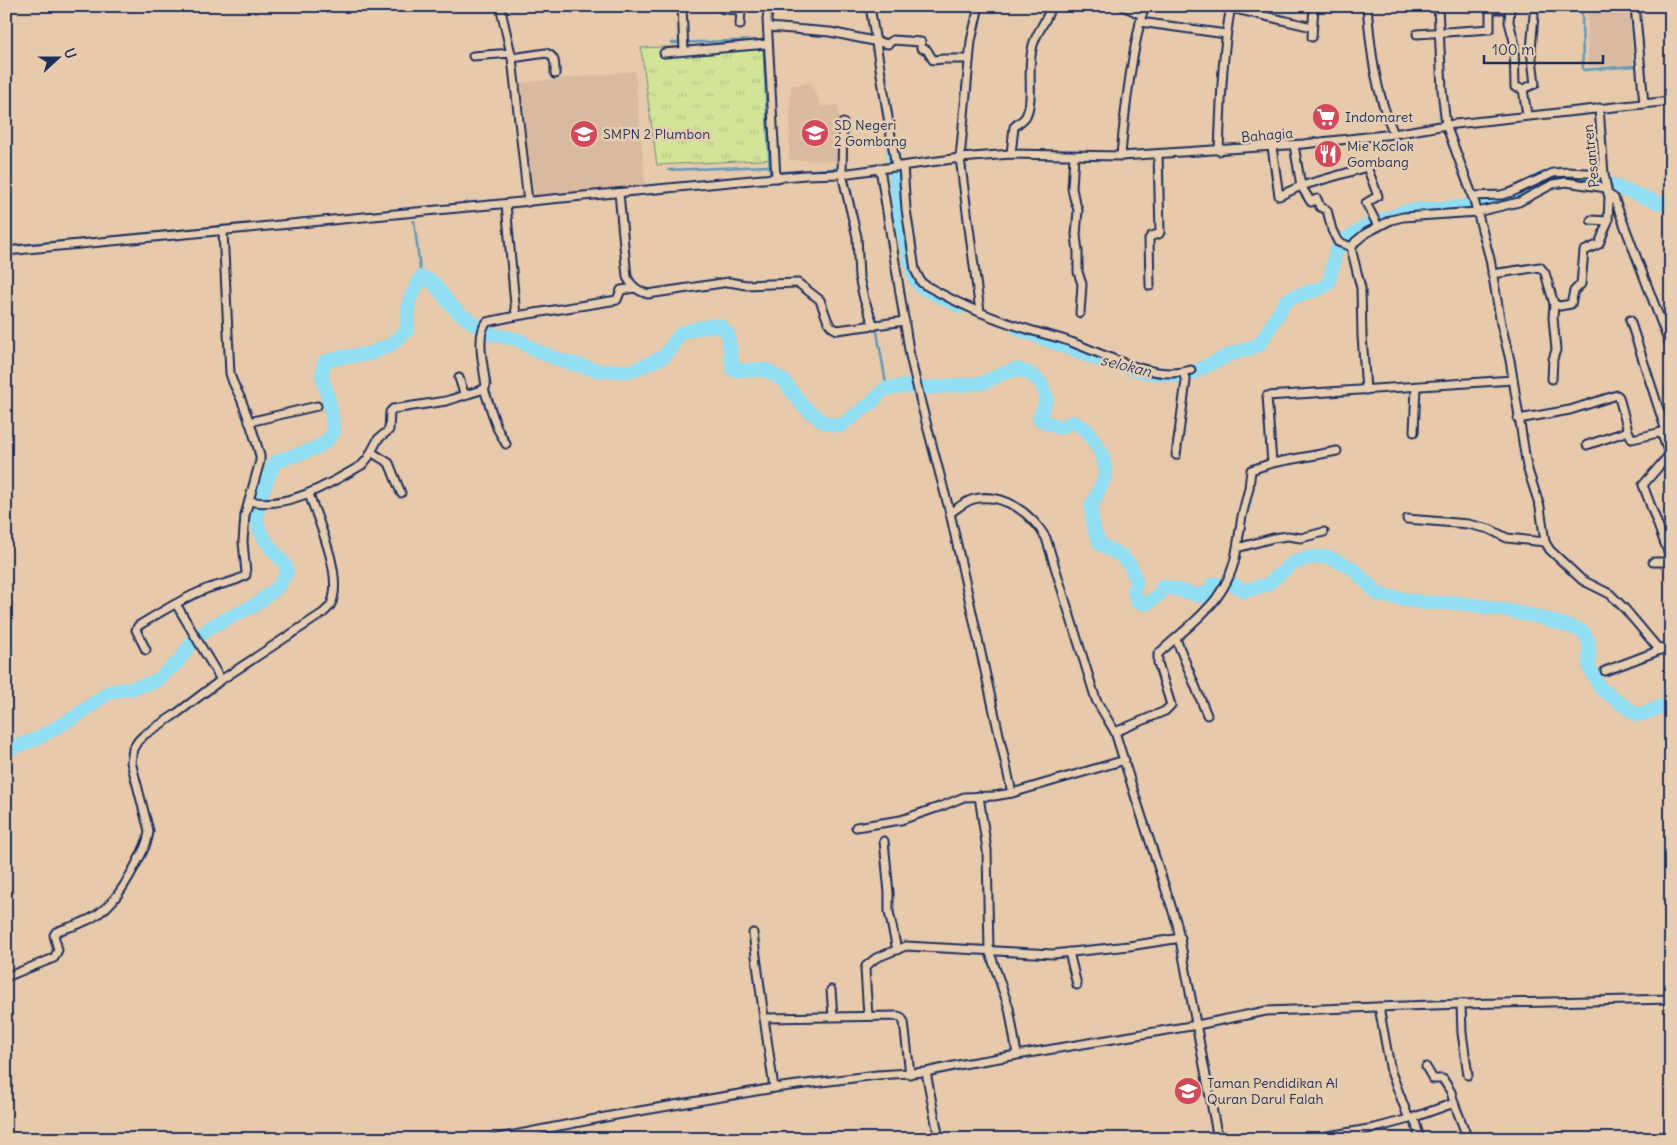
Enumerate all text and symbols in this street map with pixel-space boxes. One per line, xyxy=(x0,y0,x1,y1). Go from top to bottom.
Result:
north arrow xyxy=(32,32,82,82)
scale bar xyxy=(1484,32,1603,64)
text: 100 m xyxy=(1492,40,1534,59)
text: U xyxy=(60,46,80,61)
supermarket icon: Indomaret xyxy=(1311,102,1341,132)
place label: Indomaret xyxy=(1345,108,1413,126)
place label: SD Negeri 2 Gombang xyxy=(834,116,907,150)
school or university icon: SD Negeri 2 Gombang xyxy=(800,118,830,148)
school or university icon: SMPN 2 Plumbon xyxy=(569,119,599,149)
street label: Bahagia xyxy=(1240,124,1294,146)
street label: Pesantren xyxy=(1579,124,1603,188)
place label: SMPN 2 Plumbon xyxy=(603,125,710,143)
place label: Mie Koclok Gombang xyxy=(1347,137,1414,171)
restaurant icon: Mie Koclok Gombang xyxy=(1313,139,1343,169)
water label: selokan xyxy=(1099,350,1154,381)
place label: Taman Pendidikan Al Quran Darul Falah xyxy=(1207,1074,1338,1108)
school or university icon: Taman Pendidikan Al Quran Darul Falah xyxy=(1173,1076,1203,1106)

